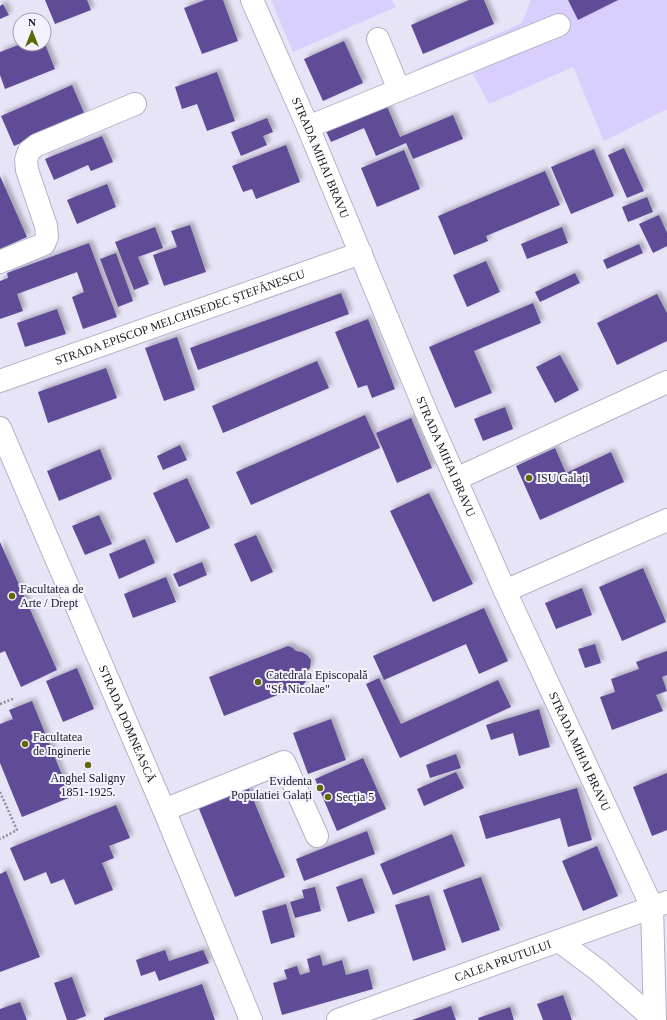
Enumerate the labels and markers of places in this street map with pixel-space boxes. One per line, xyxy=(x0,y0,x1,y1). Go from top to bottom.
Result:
place label: ISU Galați xyxy=(537,471,589,485)
marker: ISU Galați xyxy=(524,473,534,483)
place label: Facultatea de Arte / Drept xyxy=(20,582,84,610)
marker: Facultatea de Arte / Drept xyxy=(7,591,17,601)
place label: Catedrala Episcopală "Sf. Nicolae" xyxy=(266,668,368,696)
marker: Catedrala Episcopală "Sf. Nicolae" xyxy=(253,677,263,687)
place label: Facultatea de Inginerie xyxy=(33,730,91,758)
marker: Facultatea de Inginerie xyxy=(20,739,30,749)
marker: Anghel Saligny 1851-1925. xyxy=(83,760,93,770)
place label: Anghel Saligny 1851-1925. xyxy=(51,771,126,799)
place label: Evidenta Populatiei Galați xyxy=(231,774,313,802)
marker: Evidenta Populatiei Galați xyxy=(315,783,325,793)
place label: Secția 5 xyxy=(336,790,374,804)
marker: Secția 5 xyxy=(323,792,333,802)

